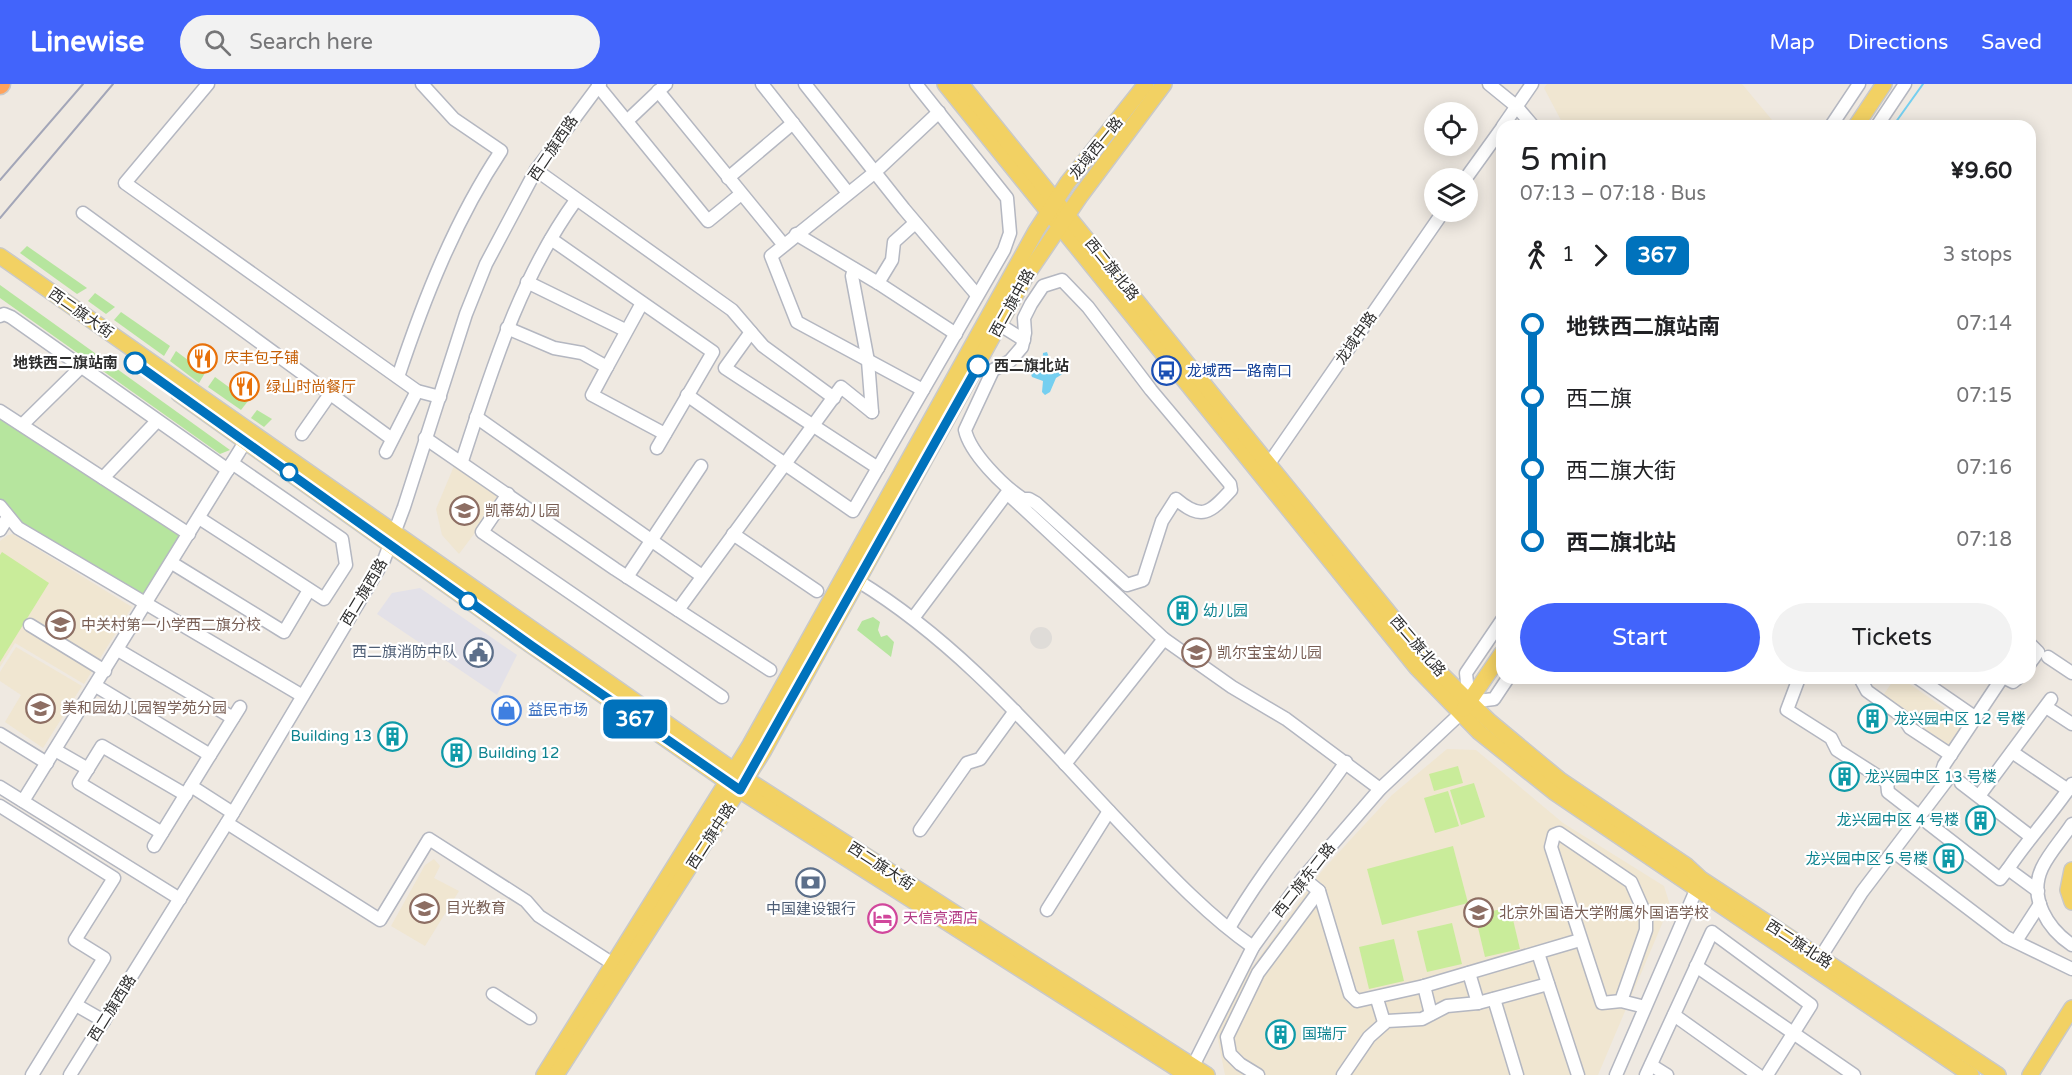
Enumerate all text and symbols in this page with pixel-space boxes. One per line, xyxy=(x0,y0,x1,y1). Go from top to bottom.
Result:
search box xyxy=(180,15,600,69)
text: Linewise xyxy=(30,25,144,59)
icon: search xyxy=(201,26,234,59)
text: Search here xyxy=(249,29,373,55)
text: Map xyxy=(1769,30,1815,55)
text: Directions xyxy=(1848,30,1948,55)
text: Saved xyxy=(1981,30,2042,55)
map controls xyxy=(1424,102,1478,222)
button: locate xyxy=(1424,102,1478,156)
street label: 西二旗西路 xyxy=(525,112,581,184)
street label: 龙域西一路 xyxy=(1065,113,1127,183)
text: 5 min xyxy=(1520,140,1608,179)
text: ¥9.60 xyxy=(1950,158,2012,184)
button: layers xyxy=(1424,168,1478,222)
text: 07:13 – 07:18 · Bus xyxy=(1520,182,1706,206)
street label: 西二旗北路 xyxy=(1081,234,1143,304)
icon: walk xyxy=(1520,239,1553,272)
icon: forward xyxy=(1584,239,1617,272)
text: 1 xyxy=(1562,243,1575,267)
text: 367 xyxy=(1638,243,1677,268)
text: 3 stops xyxy=(1943,243,2012,267)
street label: 西二旗中路 xyxy=(986,266,1038,340)
street label: 西二旗大街 xyxy=(45,284,117,342)
street label: 龙域中路 xyxy=(1331,308,1381,368)
text: 07:14 xyxy=(1957,312,2012,336)
text: 地铁西二旗站南 xyxy=(1566,314,1720,340)
restaurant icon: 庆丰包子铺 xyxy=(187,342,219,374)
place label: 庆丰包子铺 xyxy=(224,349,299,367)
marker: 地铁西二旗站南 xyxy=(124,352,146,374)
place label: 地铁西二旗站南 xyxy=(13,354,118,372)
marker: 西二旗北站 xyxy=(967,355,989,377)
bus stop icon: 龙域西一路南口 xyxy=(1150,355,1182,387)
place label: 西二旗北站 xyxy=(994,357,1069,375)
place label: 龙域西一路南口 xyxy=(1187,362,1292,380)
restaurant icon: 绿山时尚餐厅 xyxy=(229,371,261,403)
place label: 绿山时尚餐厅 xyxy=(266,378,356,396)
text: 07:15 xyxy=(1957,384,2012,408)
text: 西二旗 xyxy=(1566,386,1632,412)
text: 07:16 xyxy=(1957,456,2012,480)
text: 西二旗大街 xyxy=(1566,458,1676,484)
unlabelled marker xyxy=(280,463,298,481)
school or university icon: 凯蒂幼儿园 xyxy=(448,495,480,527)
place label: 凯蒂幼儿园 xyxy=(485,502,560,520)
text: 07:18 xyxy=(1957,528,2012,552)
text: 西二旗北站 xyxy=(1566,530,1676,556)
street label: 西二旗西路 xyxy=(337,555,391,629)
unlabelled marker xyxy=(459,592,477,610)
building icon: 幼儿园 xyxy=(1166,595,1198,627)
place label: 幼儿园 xyxy=(1203,602,1248,620)
button: Start xyxy=(1520,603,1760,672)
button: Tickets xyxy=(1772,603,2012,672)
school or university icon: 中关村第一小学西二旗分校 xyxy=(44,609,76,641)
street label: 西二旗北路 xyxy=(1387,612,1449,680)
place label: 中关村第一小学西二旗分校 xyxy=(81,616,261,634)
public building icon: 西二旗消防中队 xyxy=(462,636,494,668)
school or university icon: 凯尔宝宝幼儿园 xyxy=(1180,637,1212,669)
place label: 西二旗消防中队 xyxy=(352,643,457,661)
place label: 凯尔宝宝幼儿园 xyxy=(1217,644,1322,662)
school or university icon: 美和园幼儿园智学苑分园 xyxy=(25,692,57,724)
shop icon: 益民市场 xyxy=(491,694,523,726)
place label: 美和园幼儿园智学苑分园 xyxy=(62,699,227,717)
line badge: 367 xyxy=(600,700,670,738)
place label: 益民市场 xyxy=(528,701,588,719)
building icon: 龙兴园中区 12 号楼 xyxy=(1857,703,1889,735)
text: 367 xyxy=(615,707,655,732)
place label: 龙兴园中区 12 号楼 xyxy=(1894,710,2026,728)
building icon: Building 13 xyxy=(377,720,409,752)
place label: Building 13 xyxy=(291,727,372,745)
building icon: Building 12 xyxy=(441,737,473,769)
place label: Building 12 xyxy=(478,744,559,762)
building icon: 龙兴园中区 13 号楼 xyxy=(1828,761,1860,793)
place label: 龙兴园中区 13 号楼 xyxy=(1865,768,1997,786)
street label: 西二旗中路 xyxy=(683,800,739,872)
building icon: 龙兴园中区 4 号楼 xyxy=(1964,804,1996,836)
place label: 龙兴园中区 4 号楼 xyxy=(1837,811,1959,829)
street label: 西二旗大街 xyxy=(845,838,917,894)
street label: 西二旗东二路 xyxy=(1269,839,1339,921)
building icon: 龙兴园中区 5 号楼 xyxy=(1933,843,1965,875)
place label: 龙兴园中区 5 号楼 xyxy=(1806,850,1928,868)
bank icon: 中国建设银行 xyxy=(795,866,827,898)
school or university icon: 目光教育 xyxy=(409,892,441,924)
school or university icon: 北京外国语大学附属外国语学校 xyxy=(1462,897,1494,929)
place label: 目光教育 xyxy=(446,899,506,917)
place label: 中国建设银行 xyxy=(766,900,856,918)
hotel icon: 天信亮酒店 xyxy=(866,902,898,934)
place label: 北京外国语大学附属外国语学校 xyxy=(1499,904,1709,922)
place label: 天信亮酒店 xyxy=(903,909,978,927)
street label: 西二旗北路 xyxy=(1763,916,1835,972)
street label: 西二旗西路 xyxy=(84,971,140,1045)
building icon: 国瑞厅 xyxy=(1265,1018,1297,1050)
place label: 国瑞厅 xyxy=(1302,1025,1347,1043)

